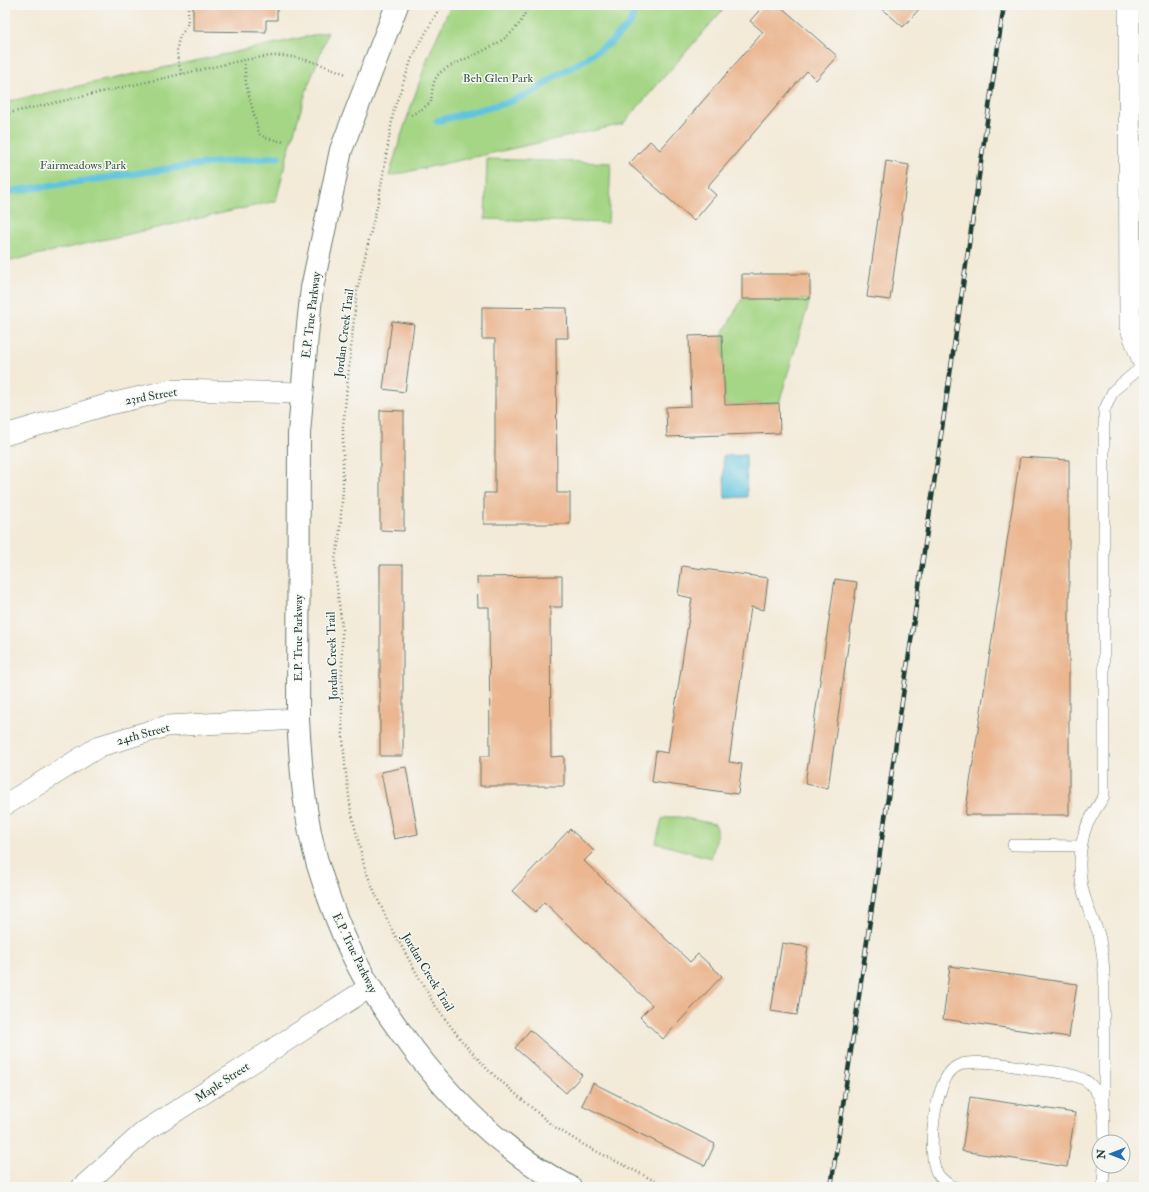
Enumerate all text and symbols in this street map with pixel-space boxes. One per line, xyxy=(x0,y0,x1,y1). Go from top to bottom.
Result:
park label: Beh Glen Park xyxy=(463,71,533,86)
park label: Fairmeadows Park xyxy=(40,158,127,173)
street label: E.P. True Parkway xyxy=(299,270,324,359)
street label: Jordan Creek Trail xyxy=(332,288,357,379)
street label: 23rd Street xyxy=(124,385,178,408)
street label: E.P. True Parkway xyxy=(291,594,306,682)
street label: Jordan Creek Trail xyxy=(323,611,342,702)
street label: 24th Street xyxy=(115,720,171,749)
street label: E.P. True Parkway xyxy=(329,911,381,996)
street label: Jordan Creek Trail xyxy=(398,929,457,1014)
street label: Maple Street xyxy=(192,1059,252,1106)
north arrow xyxy=(1091,1134,1131,1174)
text: N xyxy=(1095,1148,1108,1160)

